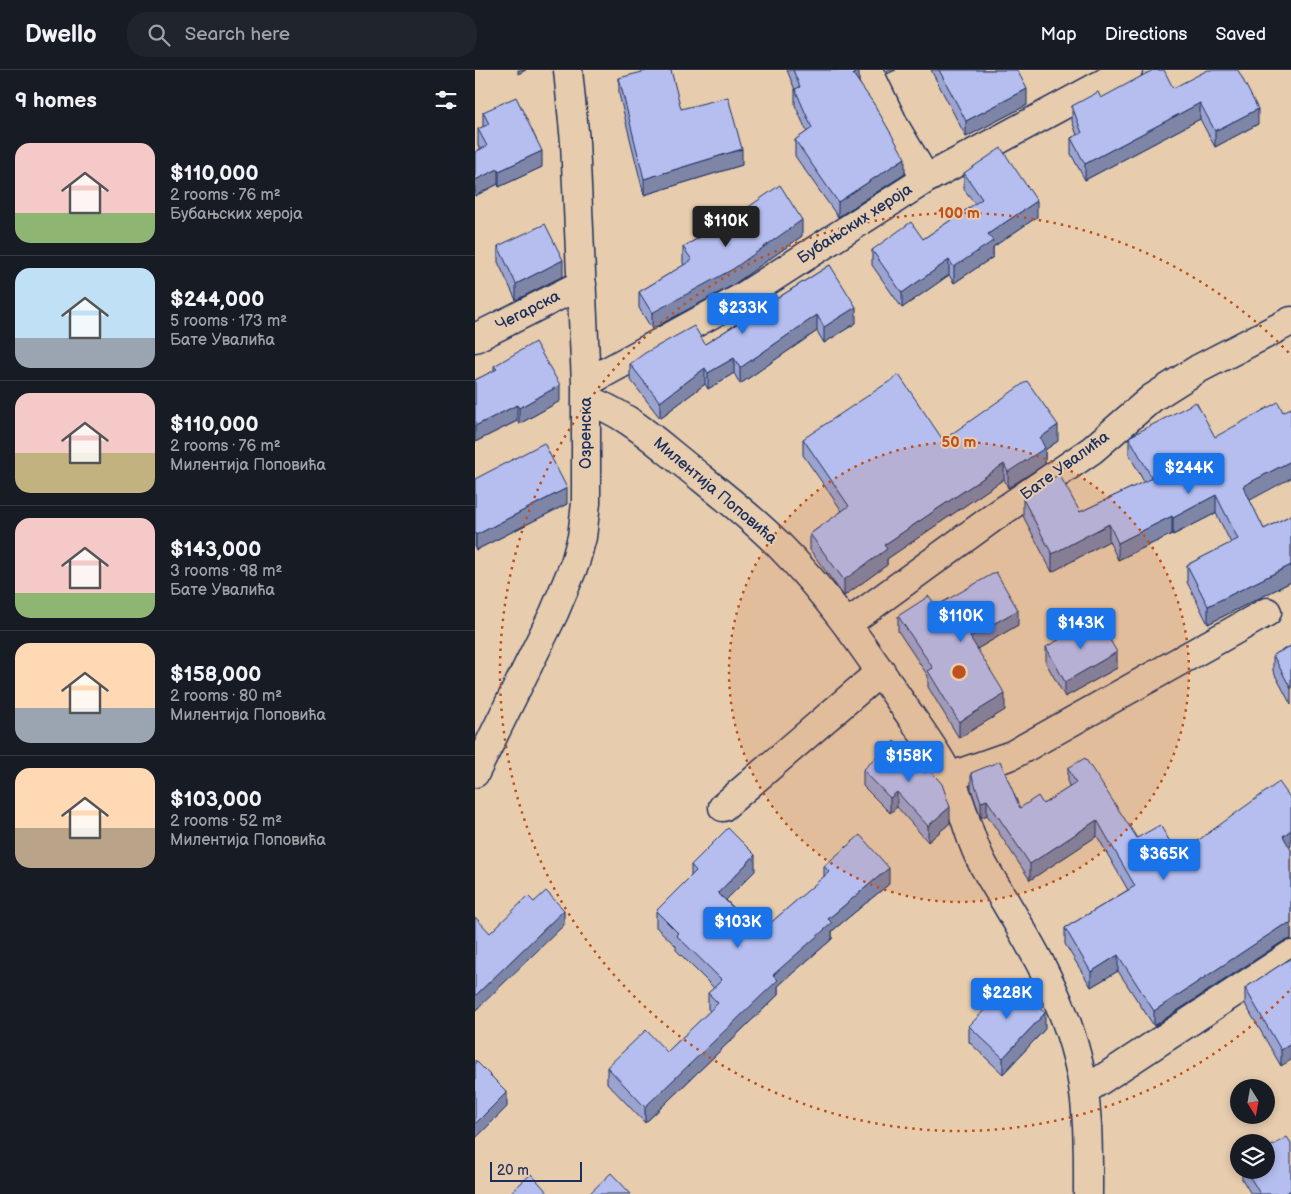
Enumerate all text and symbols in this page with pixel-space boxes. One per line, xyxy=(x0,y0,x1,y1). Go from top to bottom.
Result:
search box xyxy=(127,12,477,57)
text: Dwello xyxy=(25,20,97,49)
icon: search xyxy=(145,21,173,49)
text: Search here xyxy=(185,23,290,46)
text: Map xyxy=(1041,24,1077,45)
text: Directions xyxy=(1105,24,1187,45)
text: Saved xyxy=(1215,24,1266,45)
icon: filters xyxy=(432,86,460,114)
text: 9 homes xyxy=(15,88,97,113)
text: $110,000 xyxy=(170,161,259,186)
icon: home xyxy=(55,163,115,223)
street label: Бубањских хероја xyxy=(794,180,916,268)
text: 2 rooms · 76 m² xyxy=(170,186,281,205)
text: 100 m xyxy=(938,204,980,223)
text: Бубањских хероја xyxy=(170,205,303,224)
pin: $110K xyxy=(691,206,761,248)
text: $110K xyxy=(704,212,748,231)
text: $244,000 xyxy=(170,287,264,312)
street label: Чегарска xyxy=(493,287,564,335)
icon: home xyxy=(55,288,115,348)
pin: $233K xyxy=(708,292,778,335)
text: $233K xyxy=(718,299,768,318)
text: 5 rooms · 173 m² xyxy=(170,312,287,331)
text: Бате Увалића xyxy=(170,331,275,350)
street label: Озренска xyxy=(577,397,596,469)
text: $110,000 xyxy=(170,412,259,437)
icon: home xyxy=(55,413,115,473)
street label: Бате Увалића xyxy=(1017,427,1113,505)
text: 50 m xyxy=(942,433,977,452)
street label: Милентија Поповића xyxy=(649,434,781,549)
text: 2 rooms · 76 m² xyxy=(170,437,281,456)
pin: $244K xyxy=(1154,452,1224,495)
text: Милентија Поповића xyxy=(170,456,326,475)
text: $244K xyxy=(1164,459,1214,478)
text: $143,000 xyxy=(170,537,261,562)
icon: home xyxy=(55,538,115,598)
text: 3 rooms · 98 m² xyxy=(170,562,282,581)
text: Бате Увалића xyxy=(170,581,275,600)
pin: $110K xyxy=(926,600,996,643)
text: $110K xyxy=(939,607,983,626)
pin: $143K xyxy=(1046,608,1116,650)
text: $143K xyxy=(1058,614,1104,633)
text: $158,000 xyxy=(170,662,261,687)
icon: home xyxy=(55,663,115,723)
centre of rings xyxy=(950,663,968,681)
text: 2 rooms · 80 m² xyxy=(170,687,282,706)
text: Милентија Поповића xyxy=(170,706,326,725)
pin: $158K xyxy=(874,740,944,783)
text: $158K xyxy=(885,747,933,766)
text: $103,000 xyxy=(170,787,262,812)
icon: home xyxy=(55,788,115,848)
text: 2 rooms · 52 m² xyxy=(170,812,282,831)
text: Милентија Поповића xyxy=(170,831,326,850)
pin: $365K xyxy=(1129,838,1199,881)
text: $365K xyxy=(1139,845,1189,864)
pin: $103K xyxy=(703,906,773,949)
text: $103K xyxy=(714,913,762,932)
pin: $228K xyxy=(972,978,1042,1020)
text: $228K xyxy=(982,984,1032,1003)
north arrow xyxy=(1230,1079,1275,1124)
map controls xyxy=(1230,1079,1275,1179)
button: layers xyxy=(1230,1134,1275,1179)
scale bar xyxy=(490,1159,583,1182)
text: 20 m xyxy=(497,1162,529,1179)

